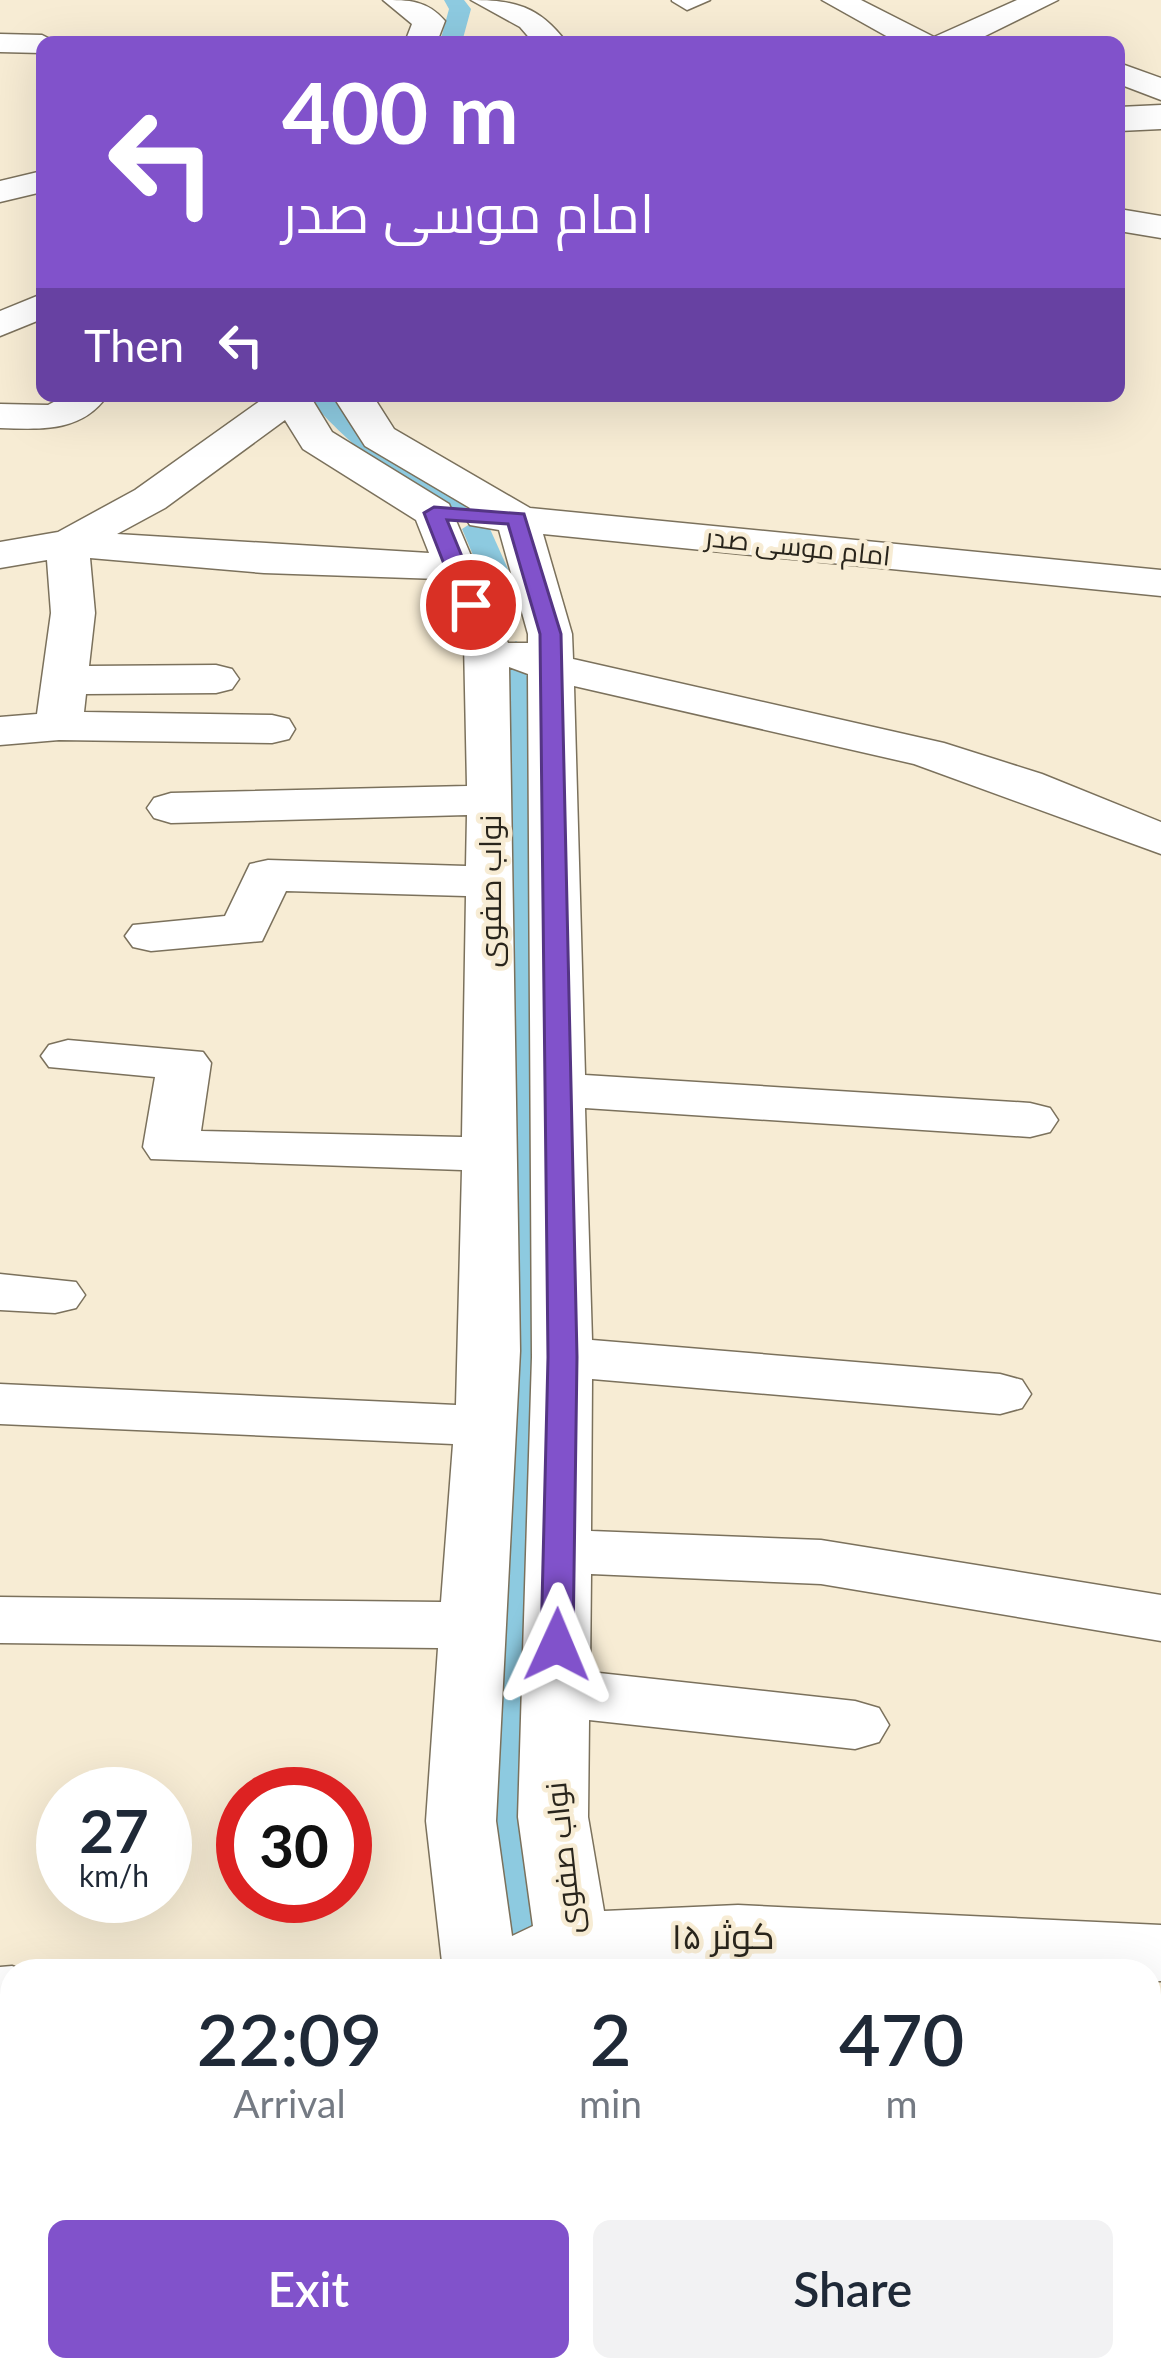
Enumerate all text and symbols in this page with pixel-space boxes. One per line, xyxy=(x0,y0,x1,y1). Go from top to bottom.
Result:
text: 400 m xyxy=(282,61,519,162)
icon: left xyxy=(84,84,240,240)
text: امام موسی صدر xyxy=(282,180,654,245)
icon: left xyxy=(208,312,274,378)
text: Then xyxy=(84,318,184,372)
street label: امام موسی صدر xyxy=(702,519,892,575)
pin xyxy=(420,554,522,656)
icon: arrive xyxy=(438,572,504,638)
street label: نواب صفوی xyxy=(471,815,508,967)
position arrow xyxy=(494,1582,620,1708)
speed limit sign: 30 xyxy=(216,1767,372,1923)
street label: نواب صفوی xyxy=(536,1780,589,1936)
text: 27 xyxy=(79,1794,149,1866)
text: km/h xyxy=(79,1857,149,1893)
street label: کوثر ۱۵ xyxy=(671,1913,775,1957)
text: 22:09 xyxy=(197,1995,382,2081)
text: 2 xyxy=(590,1995,631,2081)
text: 470 xyxy=(839,1995,964,2081)
text: Arrival xyxy=(233,2080,346,2126)
text: min xyxy=(579,2080,642,2126)
text: m xyxy=(886,2080,918,2126)
button: Exit xyxy=(48,2220,569,2358)
button: Share xyxy=(593,2220,1113,2358)

